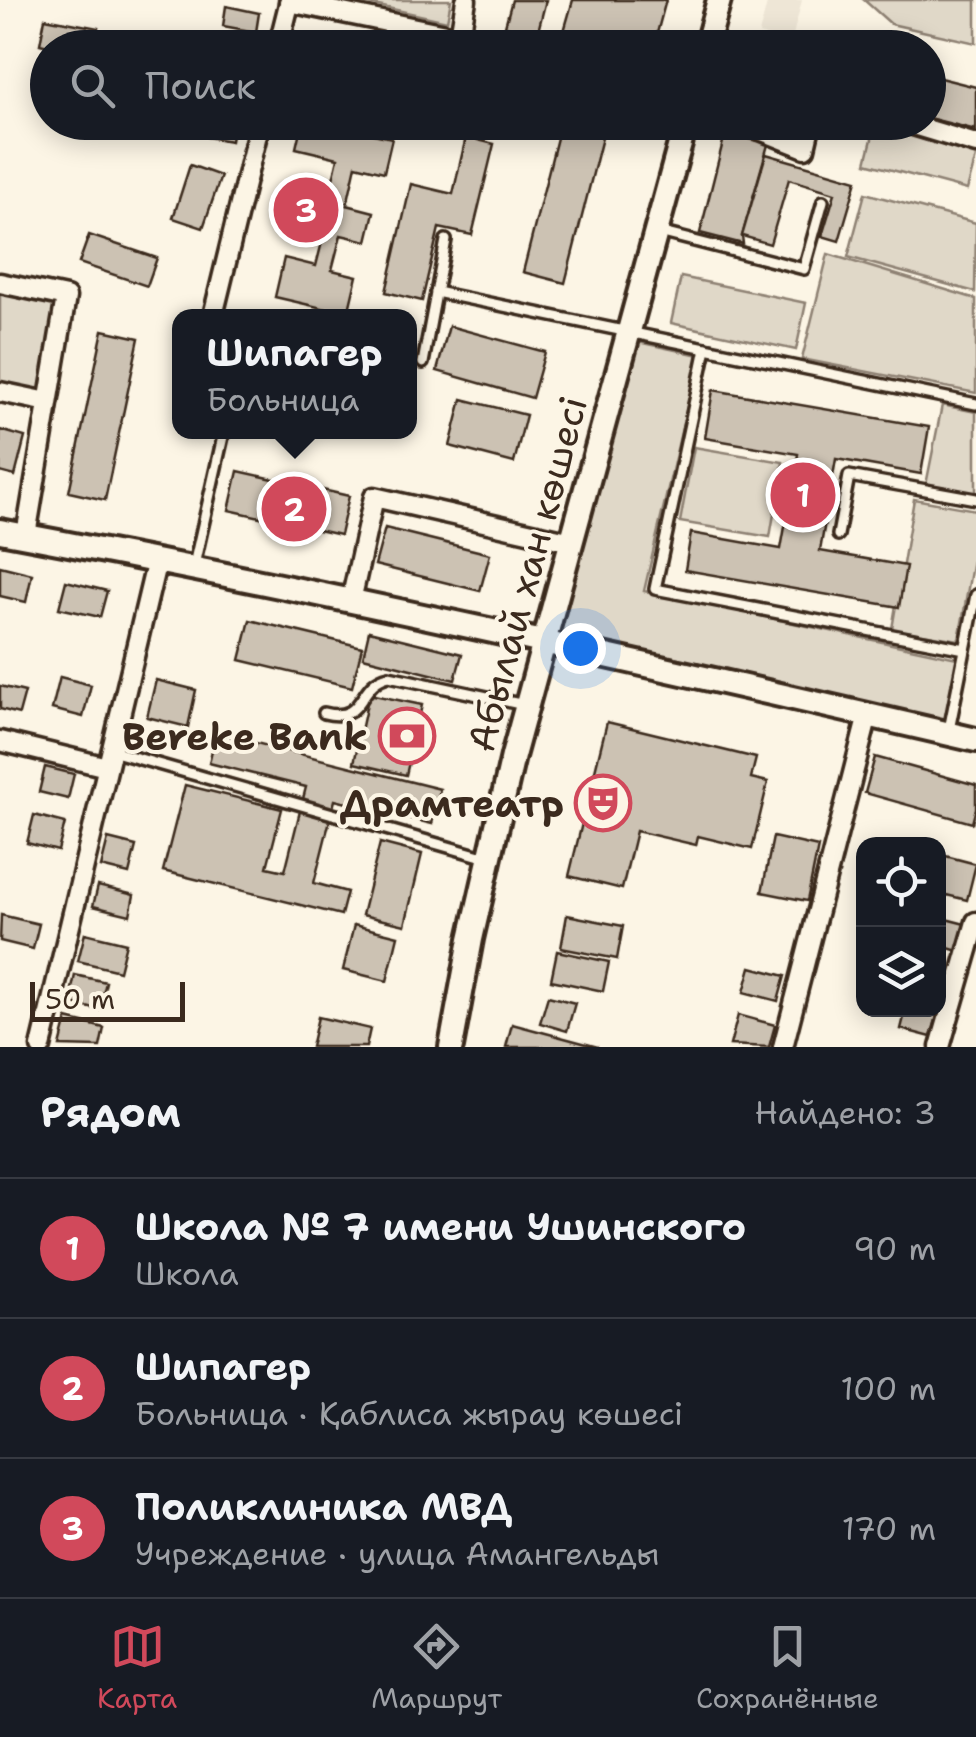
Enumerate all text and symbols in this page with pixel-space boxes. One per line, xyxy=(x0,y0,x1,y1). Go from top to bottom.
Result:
search box xyxy=(30,30,946,140)
icon: search xyxy=(65,58,120,113)
text: Поиск xyxy=(145,60,256,111)
pin: 3 xyxy=(274,172,338,248)
popup xyxy=(172,309,417,439)
text: Шипагер xyxy=(207,327,382,378)
text: Больница xyxy=(207,378,360,421)
street label: Абылай хан көшесі xyxy=(455,391,599,757)
pin: 1 xyxy=(770,458,836,532)
pin: 2 xyxy=(262,472,326,546)
your location xyxy=(555,623,606,674)
bank icon: Bereke Bank xyxy=(377,706,437,766)
place label: Bereke Bank xyxy=(122,711,368,762)
theatre icon: Драмтеатр xyxy=(573,773,633,833)
place label: Драмтеатр xyxy=(340,778,564,829)
map controls xyxy=(856,837,946,1017)
button: locate xyxy=(856,837,946,927)
button: layers xyxy=(856,927,946,1017)
scale bar xyxy=(30,977,185,1021)
text: 50 m xyxy=(45,980,115,1018)
text: Рядом xyxy=(40,1084,181,1140)
text: Найдено: 3 xyxy=(755,1091,936,1134)
text: Школа № 7 имени Ушинского xyxy=(135,1201,746,1252)
text: 1 xyxy=(65,1227,80,1270)
text: 90 m xyxy=(853,1227,936,1270)
text: Школа xyxy=(135,1252,239,1295)
text: Шипагер xyxy=(135,1341,311,1392)
text: 2 xyxy=(61,1367,84,1410)
text: 100 m xyxy=(840,1367,936,1410)
text: Больница · Қаблиса жырау көшесі xyxy=(135,1392,683,1435)
text: Поликлиника МВД xyxy=(135,1481,512,1532)
text: 3 xyxy=(61,1507,84,1550)
text: 170 m xyxy=(842,1507,936,1550)
text: Учреждение · улица Амангельды xyxy=(135,1532,660,1575)
tab: Карта xyxy=(97,1619,177,1717)
tab: Маршрут xyxy=(371,1619,502,1717)
tab: Сохранённые xyxy=(696,1619,879,1717)

